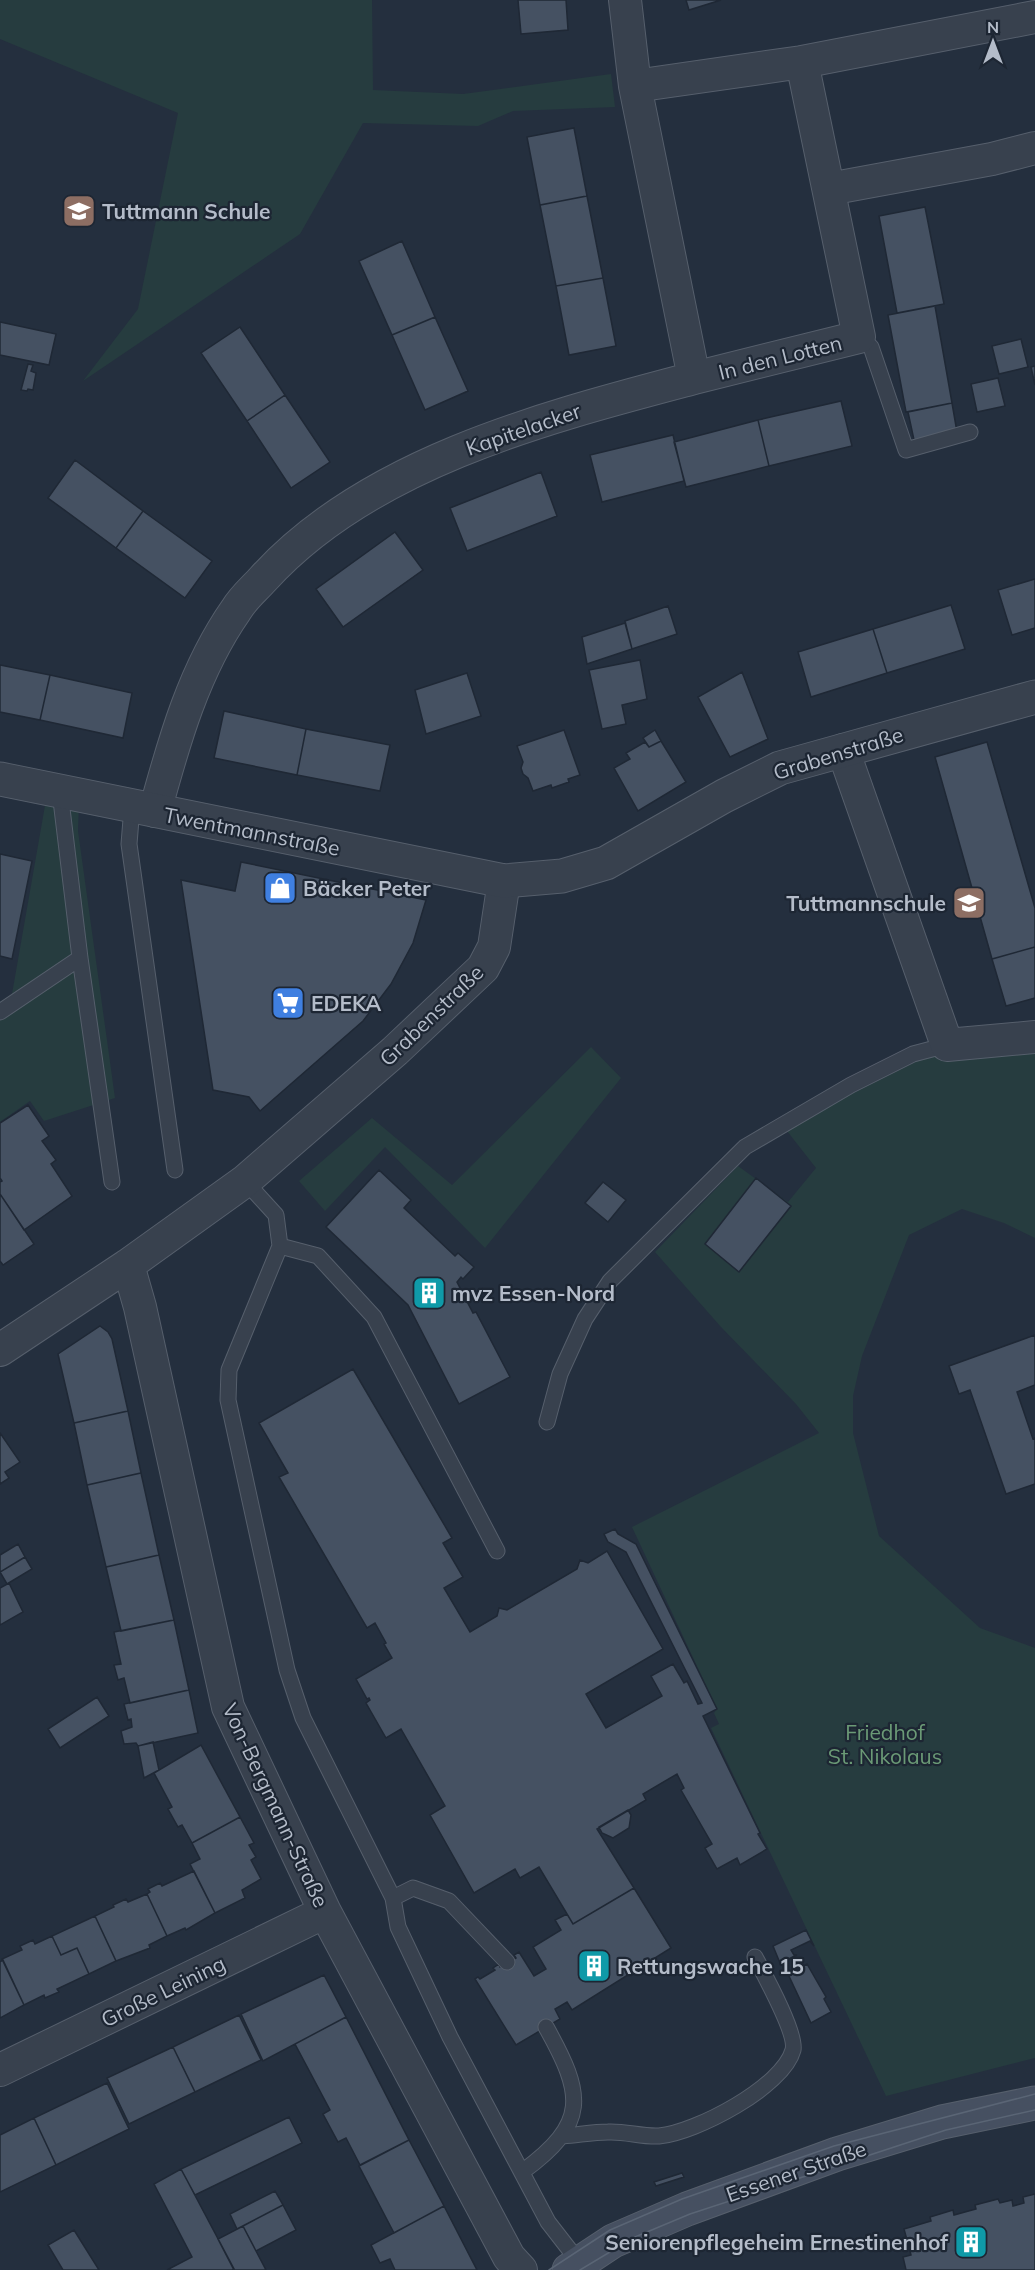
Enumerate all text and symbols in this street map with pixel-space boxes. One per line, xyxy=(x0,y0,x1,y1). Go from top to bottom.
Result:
north arrow xyxy=(963,12,1023,72)
text: N xyxy=(987,17,999,37)
school or university icon: Tuttmann Schule xyxy=(61,193,97,229)
place label: Tuttmann Schule xyxy=(102,198,271,224)
street label: In den Lotten xyxy=(716,329,844,385)
street label: Kapitelacker xyxy=(462,397,584,461)
street label: Grabenstraße xyxy=(770,721,906,785)
street label: Twentmannstraße xyxy=(162,801,342,861)
shop icon: Bäcker Peter xyxy=(262,870,298,906)
place label: Bäcker Peter xyxy=(303,875,431,901)
school or university icon: Tuttmannschule xyxy=(951,885,987,921)
place label: Tuttmannschule xyxy=(786,890,946,916)
street label: Grabenstraße xyxy=(374,959,488,1071)
supermarket icon: EDEKA xyxy=(270,985,306,1021)
place label: EDEKA xyxy=(311,990,381,1016)
building icon: mvz Essen-Nord xyxy=(411,1275,447,1311)
place label: mvz Essen-Nord xyxy=(452,1280,615,1306)
street label: Von-Bergmann-Straße xyxy=(217,1699,335,1911)
park label: Friedhof St. Nikolaus xyxy=(828,1719,942,1769)
building icon: Rettungswache 15 xyxy=(576,1948,612,1984)
street label: Große Leining xyxy=(97,1950,229,2032)
place label: Rettungswache 15 xyxy=(617,1953,804,1979)
street label: Essener Straße xyxy=(722,2135,870,2207)
building icon: Seniorenpflegeheim Ernestinenhof xyxy=(953,2224,989,2260)
place label: Seniorenpflegeheim Ernestinenhof xyxy=(605,2229,949,2255)

